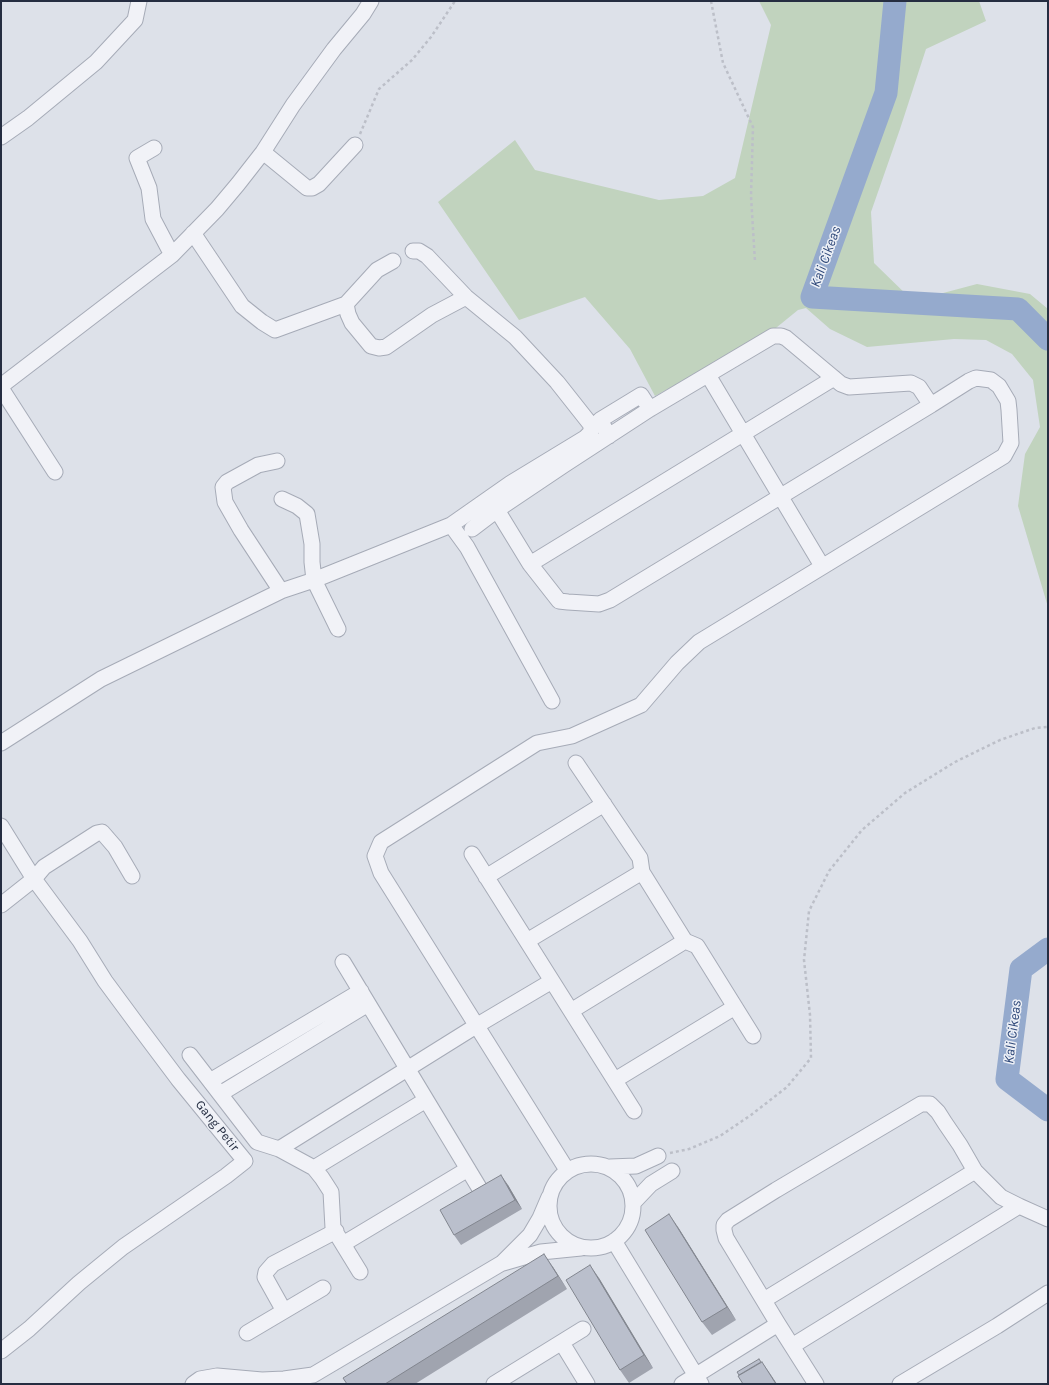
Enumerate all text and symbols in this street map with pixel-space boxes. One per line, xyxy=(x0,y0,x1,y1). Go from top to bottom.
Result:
water label: Kali Cikeas xyxy=(807,224,845,290)
water label: Kali Cikeas xyxy=(1001,999,1025,1065)
street label: Gang Petir xyxy=(192,1097,242,1155)

